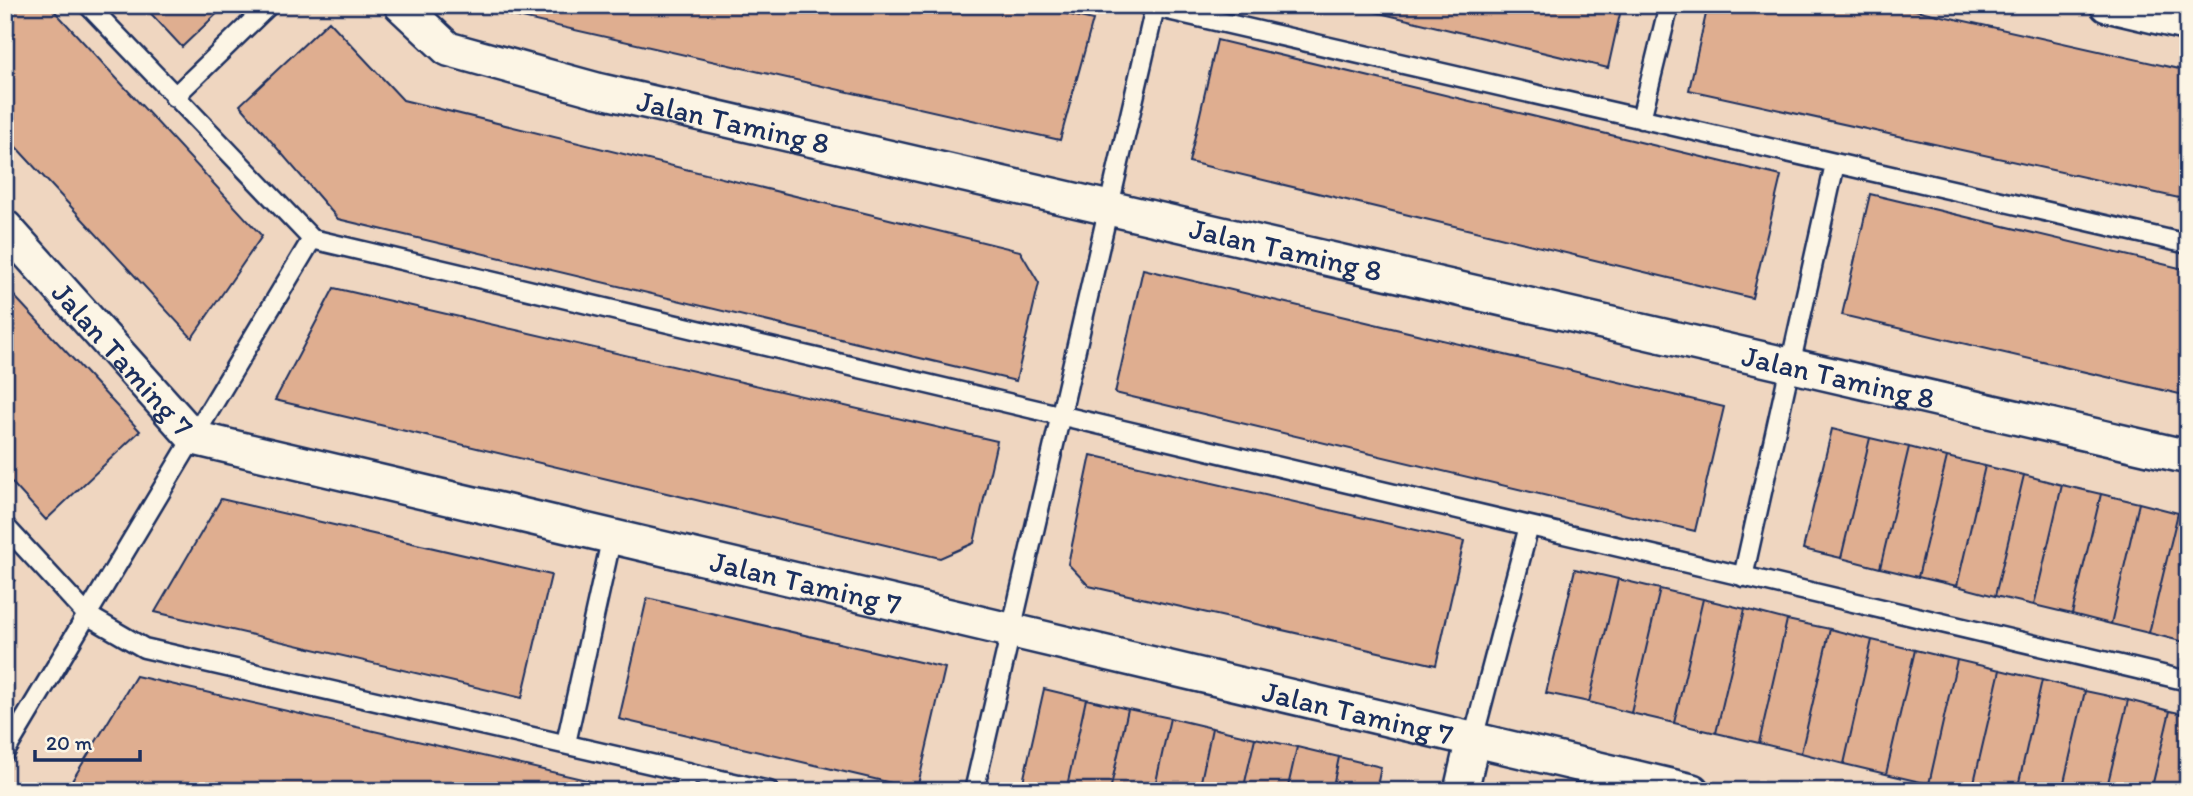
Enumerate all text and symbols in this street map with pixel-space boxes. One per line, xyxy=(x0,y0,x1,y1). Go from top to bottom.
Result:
street label: Jalan Taming 8 xyxy=(634,81,833,162)
street label: Jalan Taming 8 xyxy=(1186,209,1386,289)
street label: Jalan Taming 7 xyxy=(44,274,202,444)
street label: Jalan Taming 8 xyxy=(1739,336,1938,416)
street label: Jalan Taming 7 xyxy=(707,542,905,623)
street label: Jalan Taming 7 xyxy=(1259,672,1457,753)
scale bar xyxy=(35,719,140,763)
text: 20 m xyxy=(46,730,93,755)

